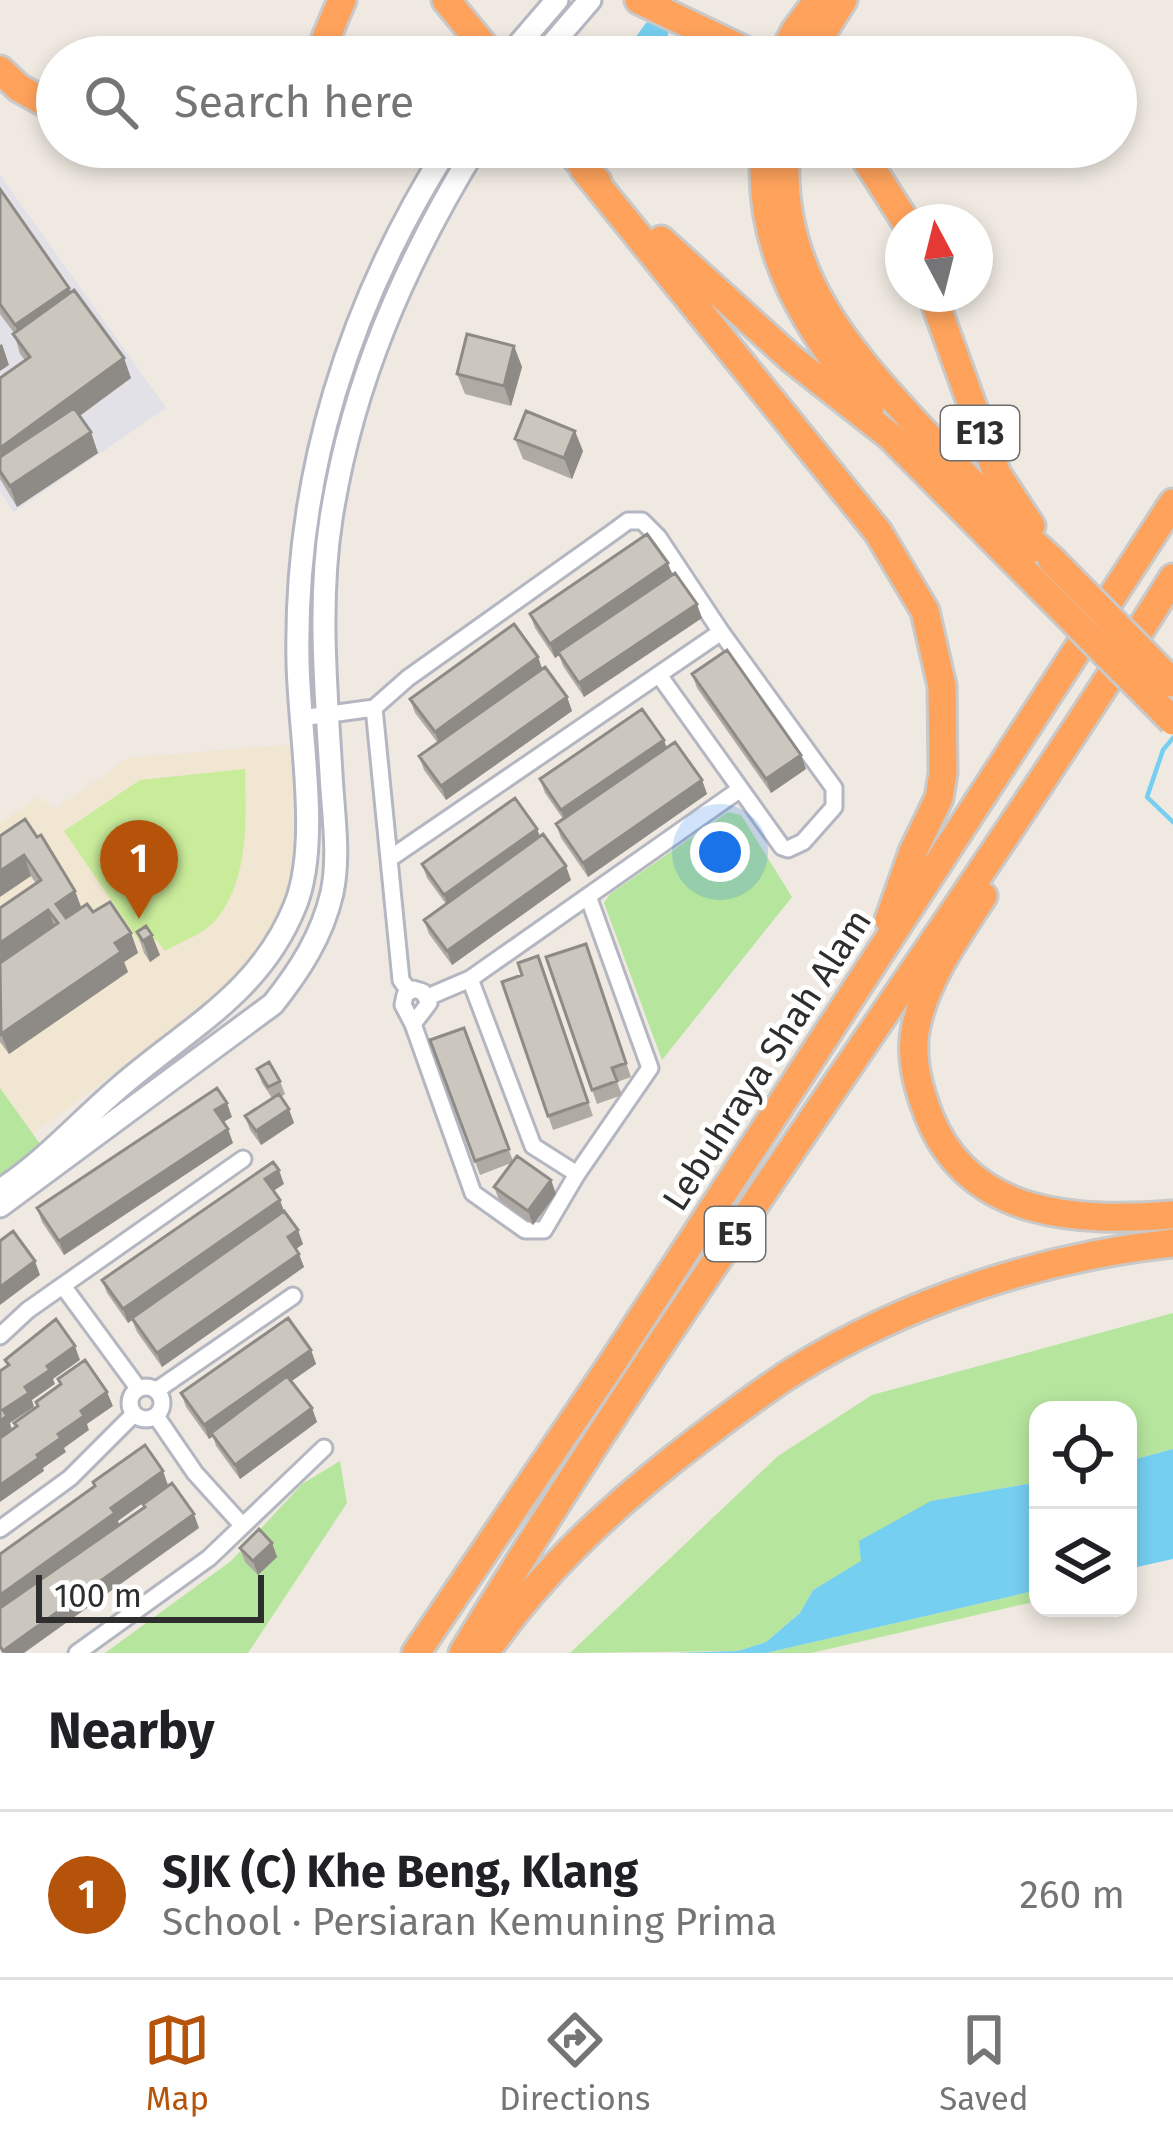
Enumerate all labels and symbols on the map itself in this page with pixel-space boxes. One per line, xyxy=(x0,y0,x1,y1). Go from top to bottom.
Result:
north arrow xyxy=(885,204,993,312)
road number: E13 xyxy=(941,406,1019,460)
pin: 1 xyxy=(100,820,178,919)
your location xyxy=(690,822,750,882)
street label: Lebuhraya Shah Alam xyxy=(653,901,881,1219)
road number: E5 xyxy=(705,1207,765,1261)
scale bar xyxy=(36,1569,264,1622)

